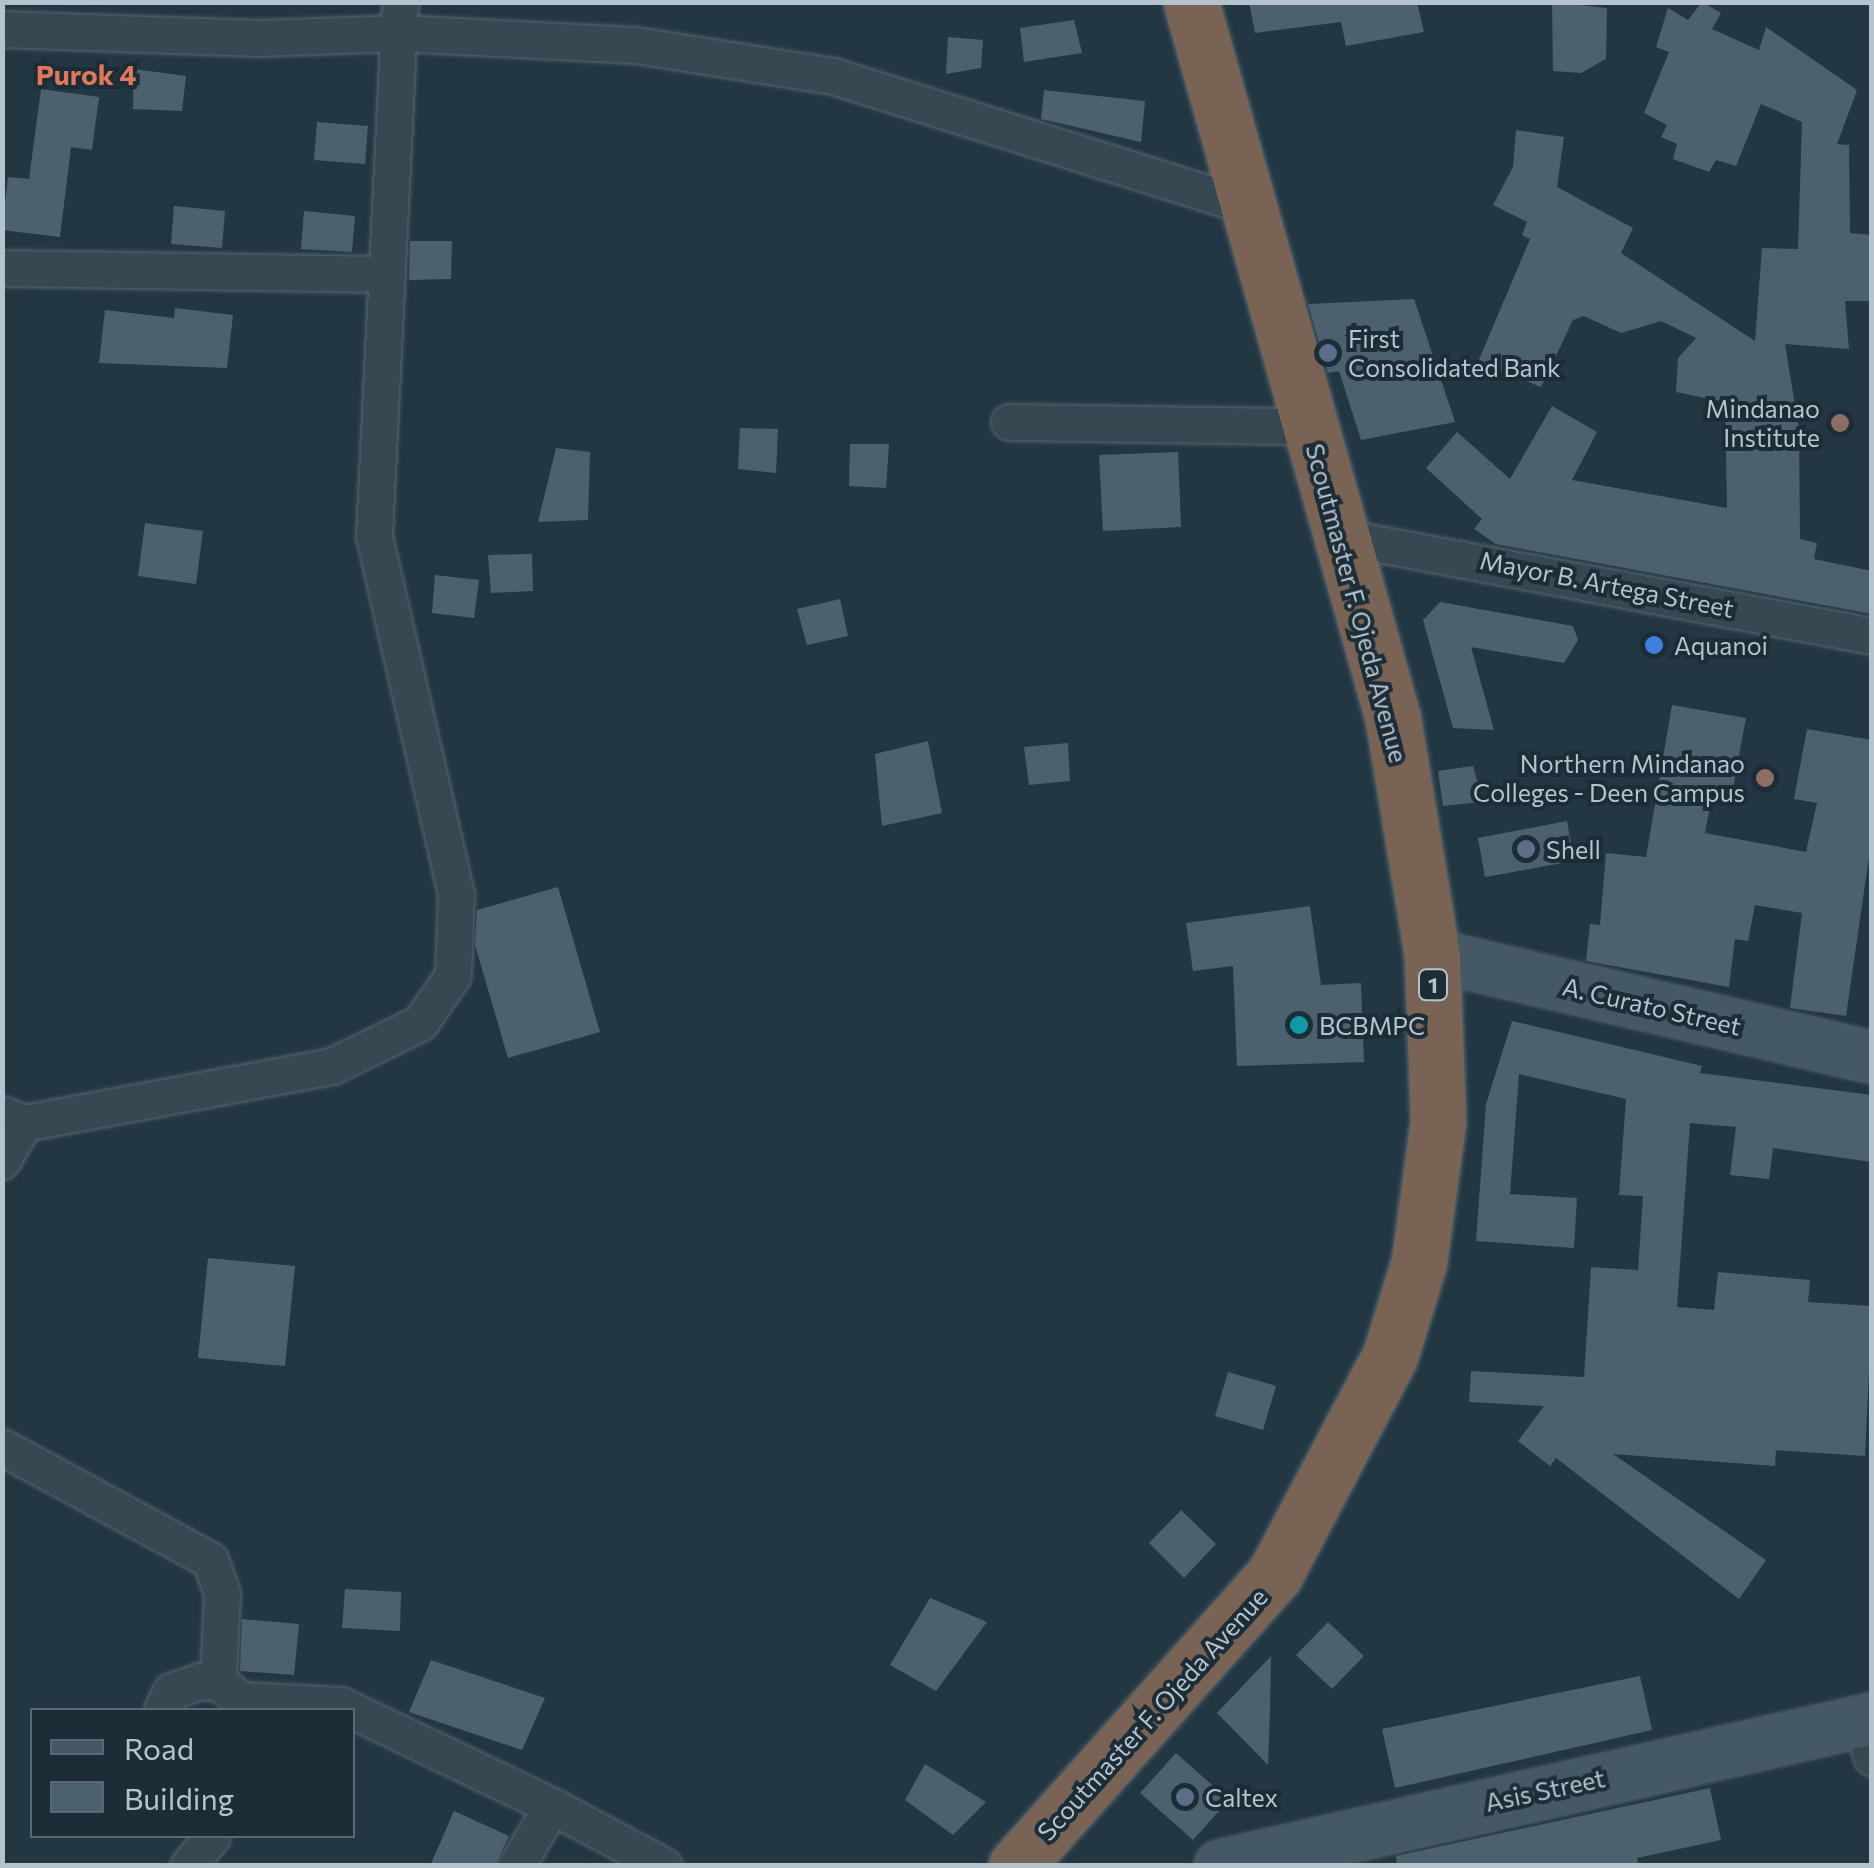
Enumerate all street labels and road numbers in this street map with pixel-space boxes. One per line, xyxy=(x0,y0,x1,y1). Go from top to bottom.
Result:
street label: Scoutmaster F. Ojeda Avenue xyxy=(1300,440,1414,766)
street label: Mayor B. Artega Street xyxy=(1478,545,1736,623)
road number: 1 xyxy=(1418,968,1448,1002)
street label: A. Curato Street xyxy=(1560,971,1744,1041)
street label: Scoutmaster F. Ojeda Avenue xyxy=(1031,1582,1273,1846)
street label: Asis Street xyxy=(1482,1763,1608,1817)

